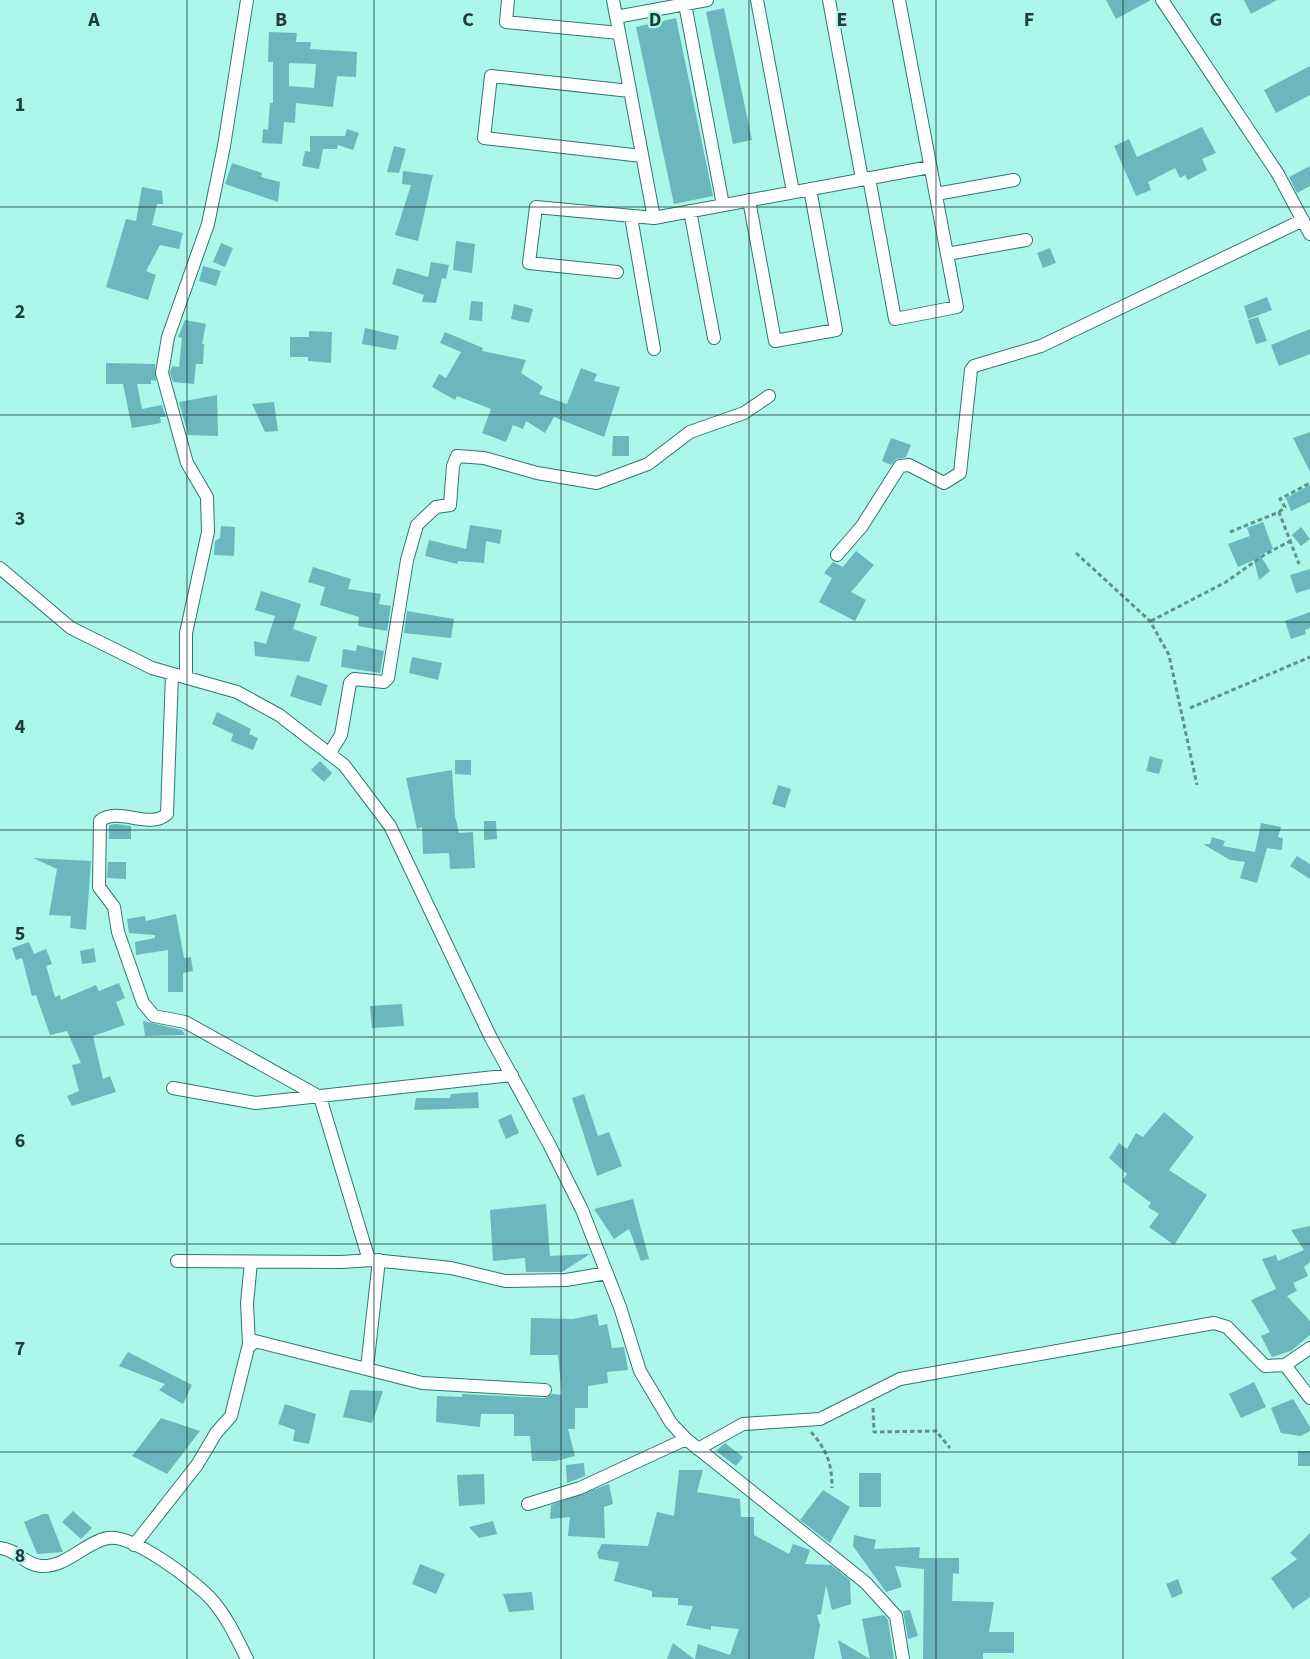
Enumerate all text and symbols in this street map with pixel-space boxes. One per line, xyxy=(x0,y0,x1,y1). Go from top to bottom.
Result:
text: A xyxy=(87,6,100,34)
text: B xyxy=(275,6,287,34)
text: C xyxy=(462,6,474,34)
text: D xyxy=(649,6,661,34)
text: E xyxy=(837,6,847,34)
text: F xyxy=(1024,6,1034,34)
text: G xyxy=(1210,6,1222,34)
text: 1 xyxy=(15,91,25,119)
text: 2 xyxy=(15,298,25,326)
text: 3 xyxy=(15,505,25,533)
text: 4 xyxy=(15,713,26,741)
text: 5 xyxy=(15,920,25,948)
text: 6 xyxy=(15,1127,25,1155)
text: 7 xyxy=(15,1335,25,1363)
text: 8 xyxy=(15,1542,25,1570)

